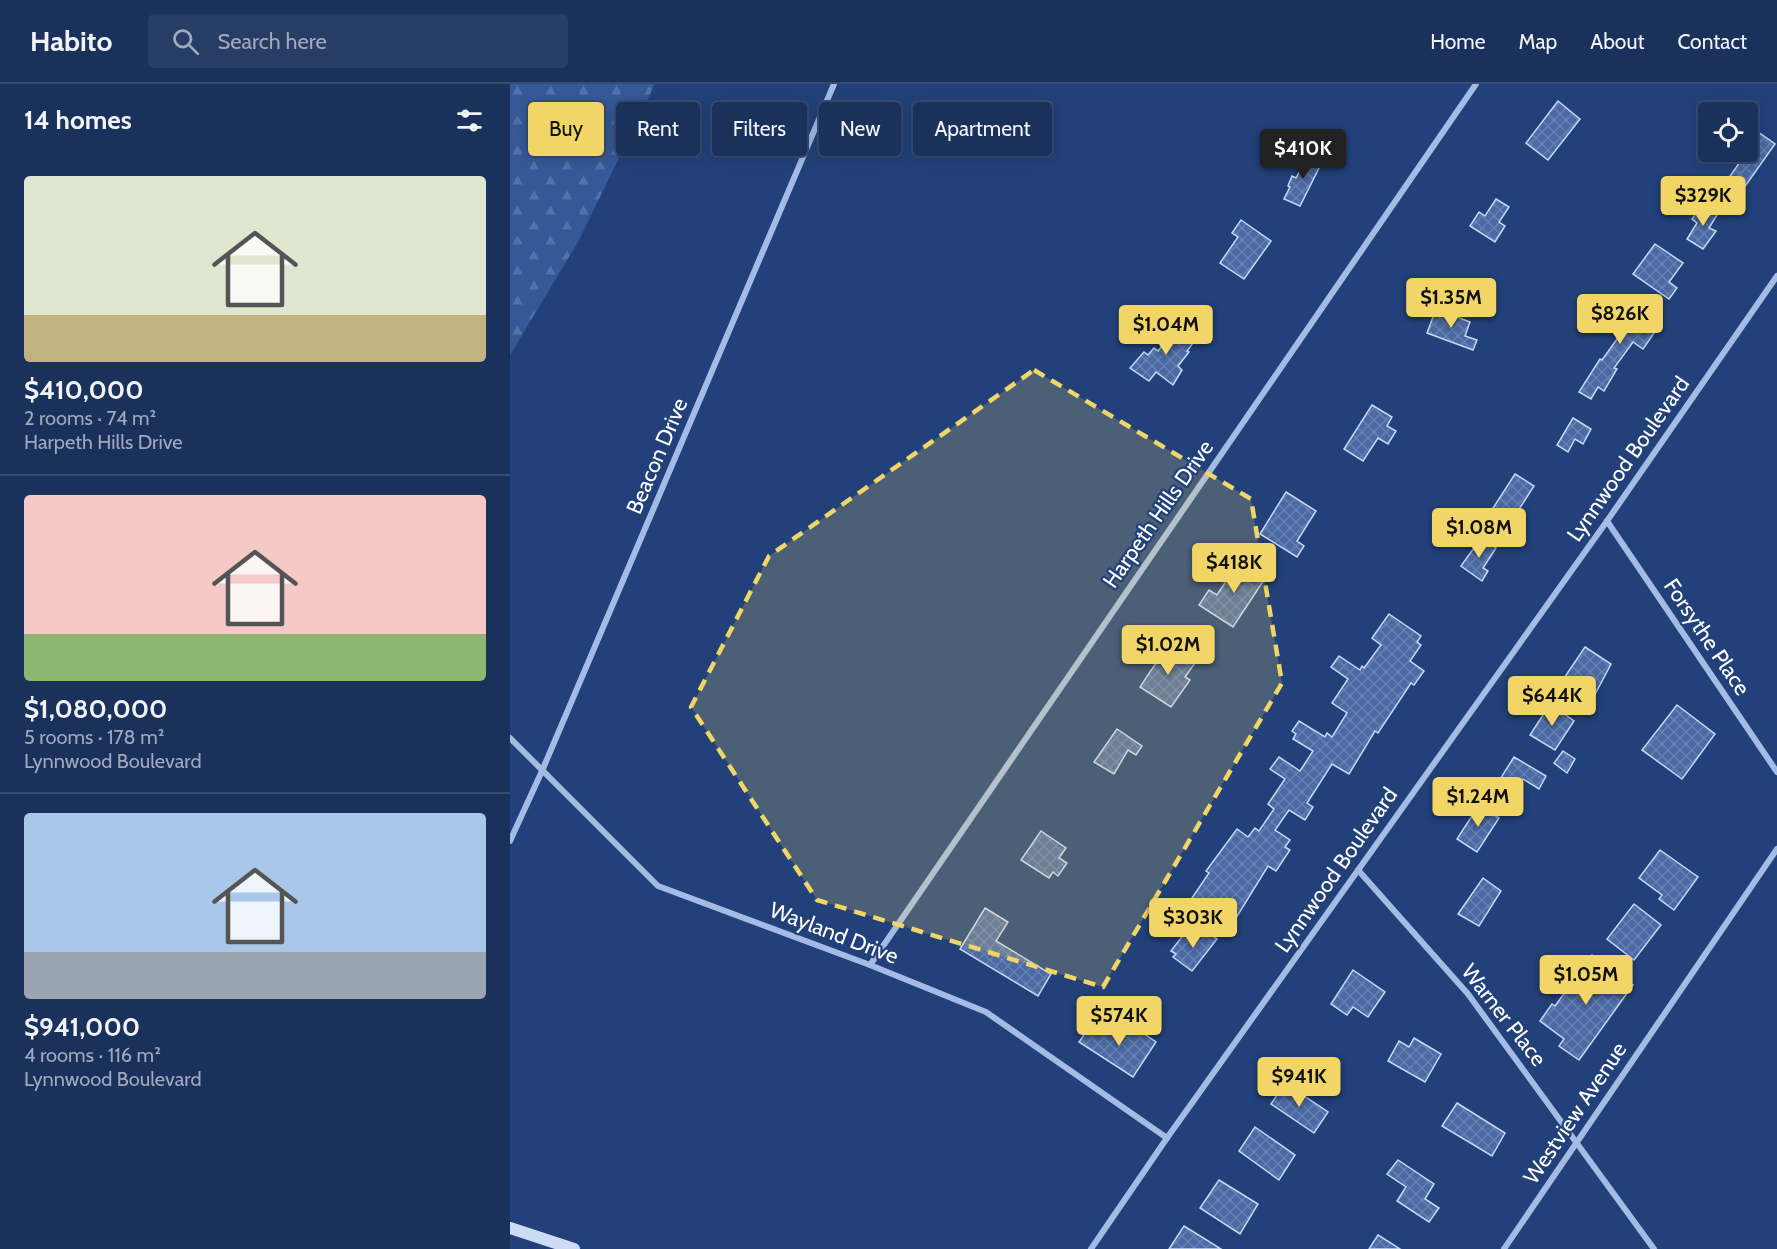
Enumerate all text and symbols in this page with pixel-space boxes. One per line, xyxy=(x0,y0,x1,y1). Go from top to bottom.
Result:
search box xyxy=(148,14,568,68)
text: Habito xyxy=(30,24,112,58)
icon: search xyxy=(169,25,202,58)
text: Search here xyxy=(217,28,327,55)
text: Home xyxy=(1430,29,1486,54)
text: Map xyxy=(1519,29,1557,54)
text: About xyxy=(1590,29,1644,54)
text: Contact xyxy=(1677,29,1747,54)
chip: Buy xyxy=(528,102,604,156)
chip: Rent xyxy=(616,102,700,156)
chip: Filters xyxy=(712,102,807,156)
chip: New xyxy=(819,102,901,156)
chip: Apartment xyxy=(913,102,1052,156)
map controls xyxy=(1698,102,1758,162)
button: locate xyxy=(1698,102,1758,162)
text: 14 homes xyxy=(24,104,132,136)
icon: filters xyxy=(453,104,486,137)
pin: $410K xyxy=(1261,129,1345,180)
text: $410K xyxy=(1274,136,1332,160)
pin: $329K xyxy=(1661,176,1745,227)
text: $329K xyxy=(1675,183,1731,207)
icon: home xyxy=(201,215,309,323)
pin: $1.35M xyxy=(1402,278,1500,329)
text: $1.35M xyxy=(1420,285,1482,309)
pin: $826K xyxy=(1578,294,1662,345)
text: $826K xyxy=(1591,301,1649,325)
pin: $1.04M xyxy=(1117,305,1215,356)
text: $1.04M xyxy=(1133,312,1199,336)
street label: Lynnwood Boulevard xyxy=(1561,371,1695,547)
text: $410,000 xyxy=(24,374,144,406)
street label: Beacon Drive xyxy=(620,394,694,518)
text: 2 rooms · 74 m² xyxy=(24,406,156,430)
text: Harpeth Hills Drive xyxy=(24,430,183,454)
street label: Harpeth Hills Drive xyxy=(1097,435,1219,593)
pin: $1.08M xyxy=(1430,508,1528,559)
text: $1.08M xyxy=(1446,515,1512,539)
icon: home xyxy=(201,534,309,642)
pin: $418K xyxy=(1192,543,1276,594)
text: $418K xyxy=(1206,550,1262,574)
street label: Forsythe Place xyxy=(1658,574,1756,700)
pin: $1.02M xyxy=(1119,625,1217,676)
text: $1.02M xyxy=(1136,632,1200,656)
pin: $644K xyxy=(1510,676,1594,727)
text: $644K xyxy=(1522,683,1582,707)
text: $1,080,000 xyxy=(24,693,167,725)
text: 5 rooms · 178 m² xyxy=(24,725,164,749)
text: Lynnwood Boulevard xyxy=(24,749,202,773)
pin: $1.24M xyxy=(1429,777,1527,828)
street label: Lynnwood Boulevard xyxy=(1269,782,1403,958)
text: $1.24M xyxy=(1446,784,1510,808)
icon: home xyxy=(201,852,309,960)
street label: Wayland Drive xyxy=(766,896,902,970)
pin: $303K xyxy=(1151,898,1235,949)
text: $303K xyxy=(1163,905,1223,929)
pin: $1.05M xyxy=(1537,955,1635,1006)
street label: Warner Place xyxy=(1456,959,1552,1071)
text: $1.05M xyxy=(1554,962,1618,986)
pin: $574K xyxy=(1077,996,1161,1047)
text: $574K xyxy=(1091,1003,1147,1027)
text: $941,000 xyxy=(24,1011,140,1043)
street label: Westview Avenue xyxy=(1518,1037,1632,1189)
text: 4 rooms · 116 m² xyxy=(24,1043,161,1067)
pin: $941K xyxy=(1257,1057,1341,1108)
text: $941K xyxy=(1271,1064,1327,1088)
text: Lynnwood Boulevard xyxy=(24,1067,202,1091)

